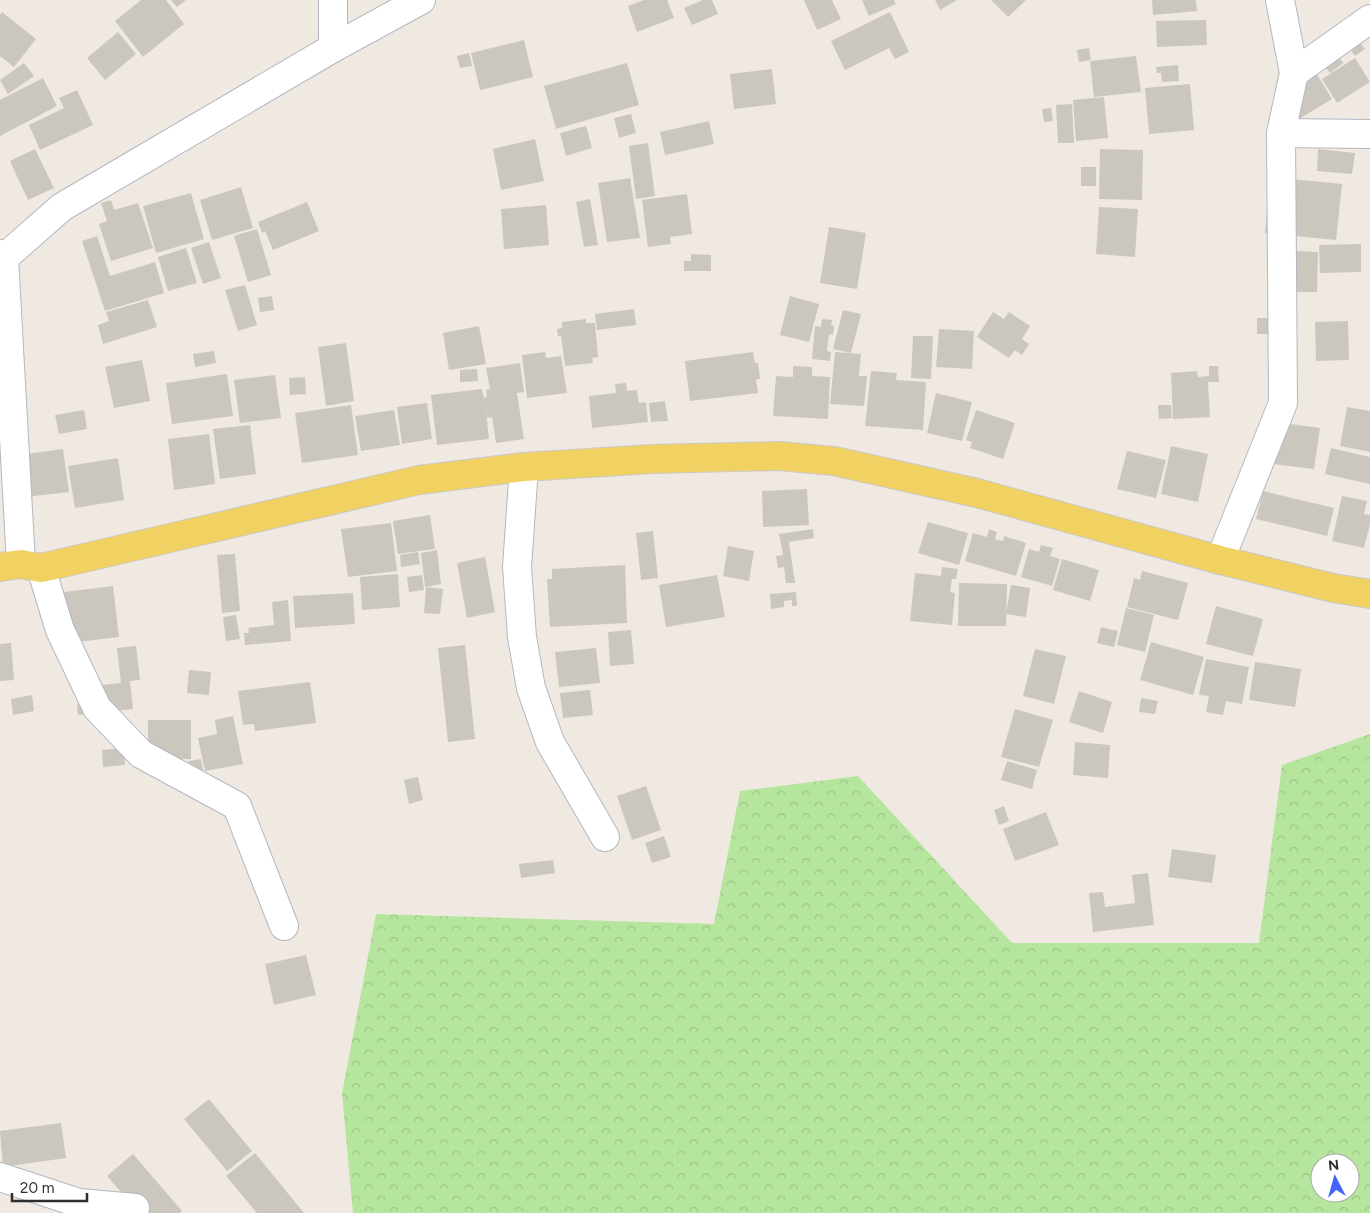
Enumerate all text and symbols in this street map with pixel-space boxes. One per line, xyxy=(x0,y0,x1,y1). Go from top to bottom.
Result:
north arrow xyxy=(1310,1153,1360,1203)
text: N xyxy=(1327,1157,1340,1175)
scale bar xyxy=(12,1170,88,1202)
text: 20 m xyxy=(20,1179,54,1197)

